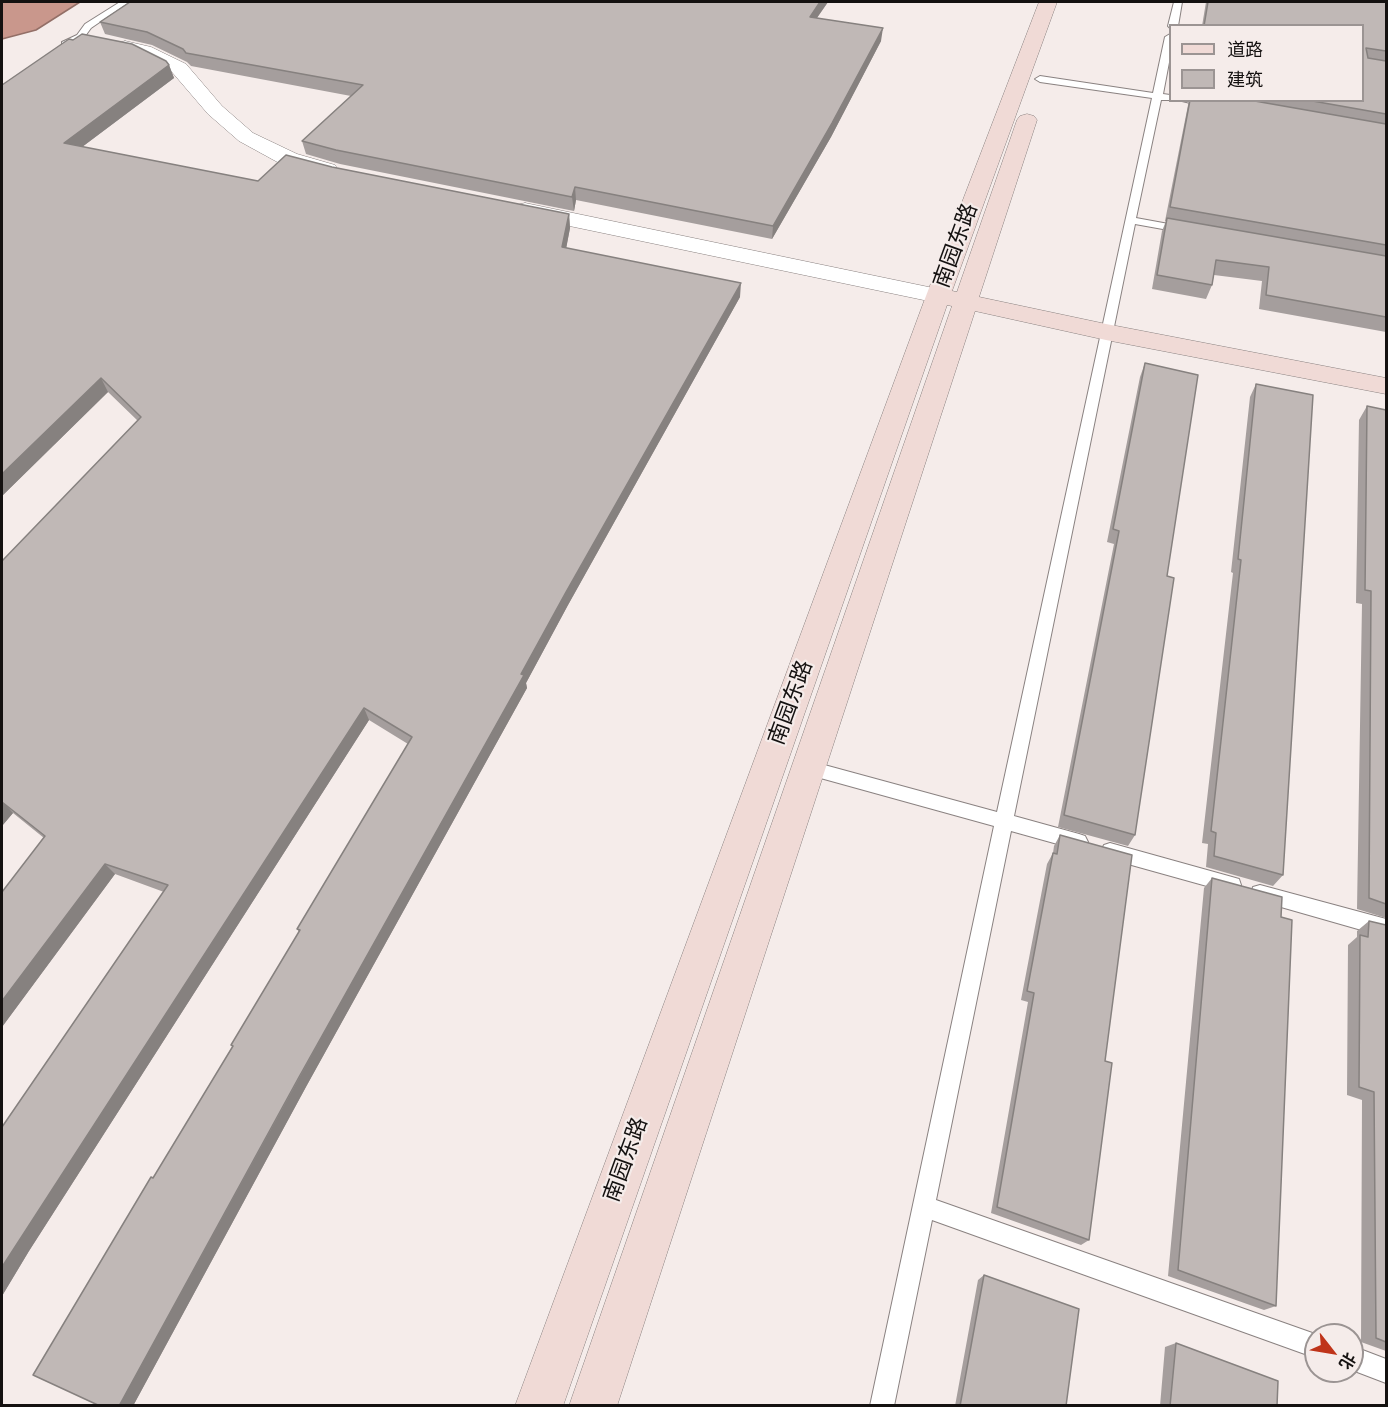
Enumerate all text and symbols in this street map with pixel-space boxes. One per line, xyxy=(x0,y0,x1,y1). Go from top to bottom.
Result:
legend xyxy=(1169,24,1364,102)
text: 道路 xyxy=(1227,36,1263,63)
text: 建筑 xyxy=(1227,66,1263,93)
street label: 南园东路 xyxy=(930,200,984,292)
street label: 南园东路 xyxy=(765,657,819,749)
street label: 南园东路 xyxy=(600,1114,654,1206)
north arrow xyxy=(1304,1323,1364,1383)
text: 北 xyxy=(1333,1348,1362,1374)

